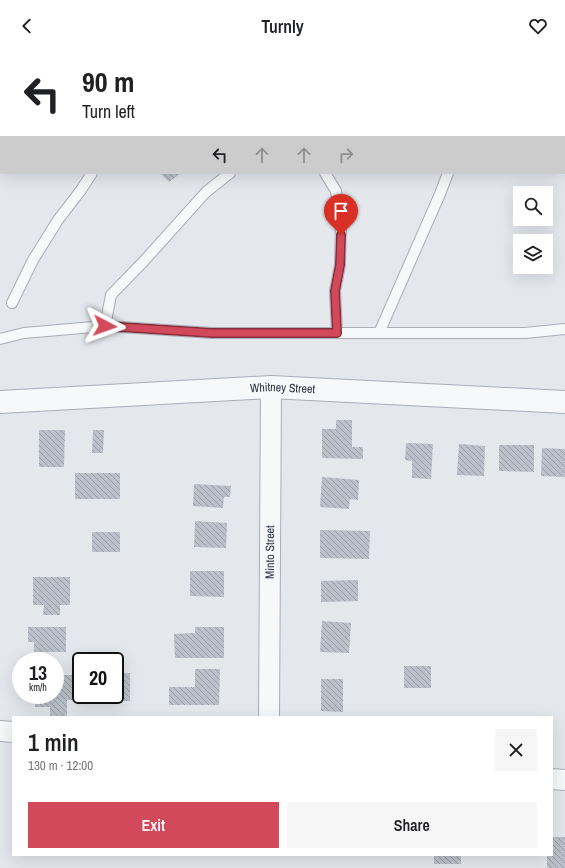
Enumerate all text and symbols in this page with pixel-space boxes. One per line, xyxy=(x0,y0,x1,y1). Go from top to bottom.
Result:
text: Turnly xyxy=(261,14,304,39)
icon: back xyxy=(16,15,38,37)
icon: heart xyxy=(527,15,549,37)
text: 90 m xyxy=(82,63,134,101)
icon: left xyxy=(16,68,68,120)
text: Turn left xyxy=(82,99,135,124)
icon: left xyxy=(209,144,231,166)
icon: ahead xyxy=(251,144,273,166)
icon: ahead xyxy=(293,144,315,166)
icon: right xyxy=(335,144,357,166)
map controls xyxy=(513,186,553,274)
button: search xyxy=(513,186,553,226)
pin xyxy=(324,194,358,235)
icon: arrive xyxy=(330,200,352,222)
button: layers xyxy=(513,234,553,274)
position arrow xyxy=(84,305,126,347)
street label: Whitney Street xyxy=(250,379,316,397)
street label: Minto Street xyxy=(262,525,278,579)
speed limit sign: 20 xyxy=(72,652,124,704)
text: 13 xyxy=(29,659,47,686)
text: km/h xyxy=(29,681,47,694)
text: 1 min xyxy=(28,726,79,758)
button: close xyxy=(495,729,537,771)
text: 130 m · 12:00 xyxy=(28,757,93,774)
button: Exit xyxy=(28,802,279,848)
button: Share xyxy=(287,802,537,848)

